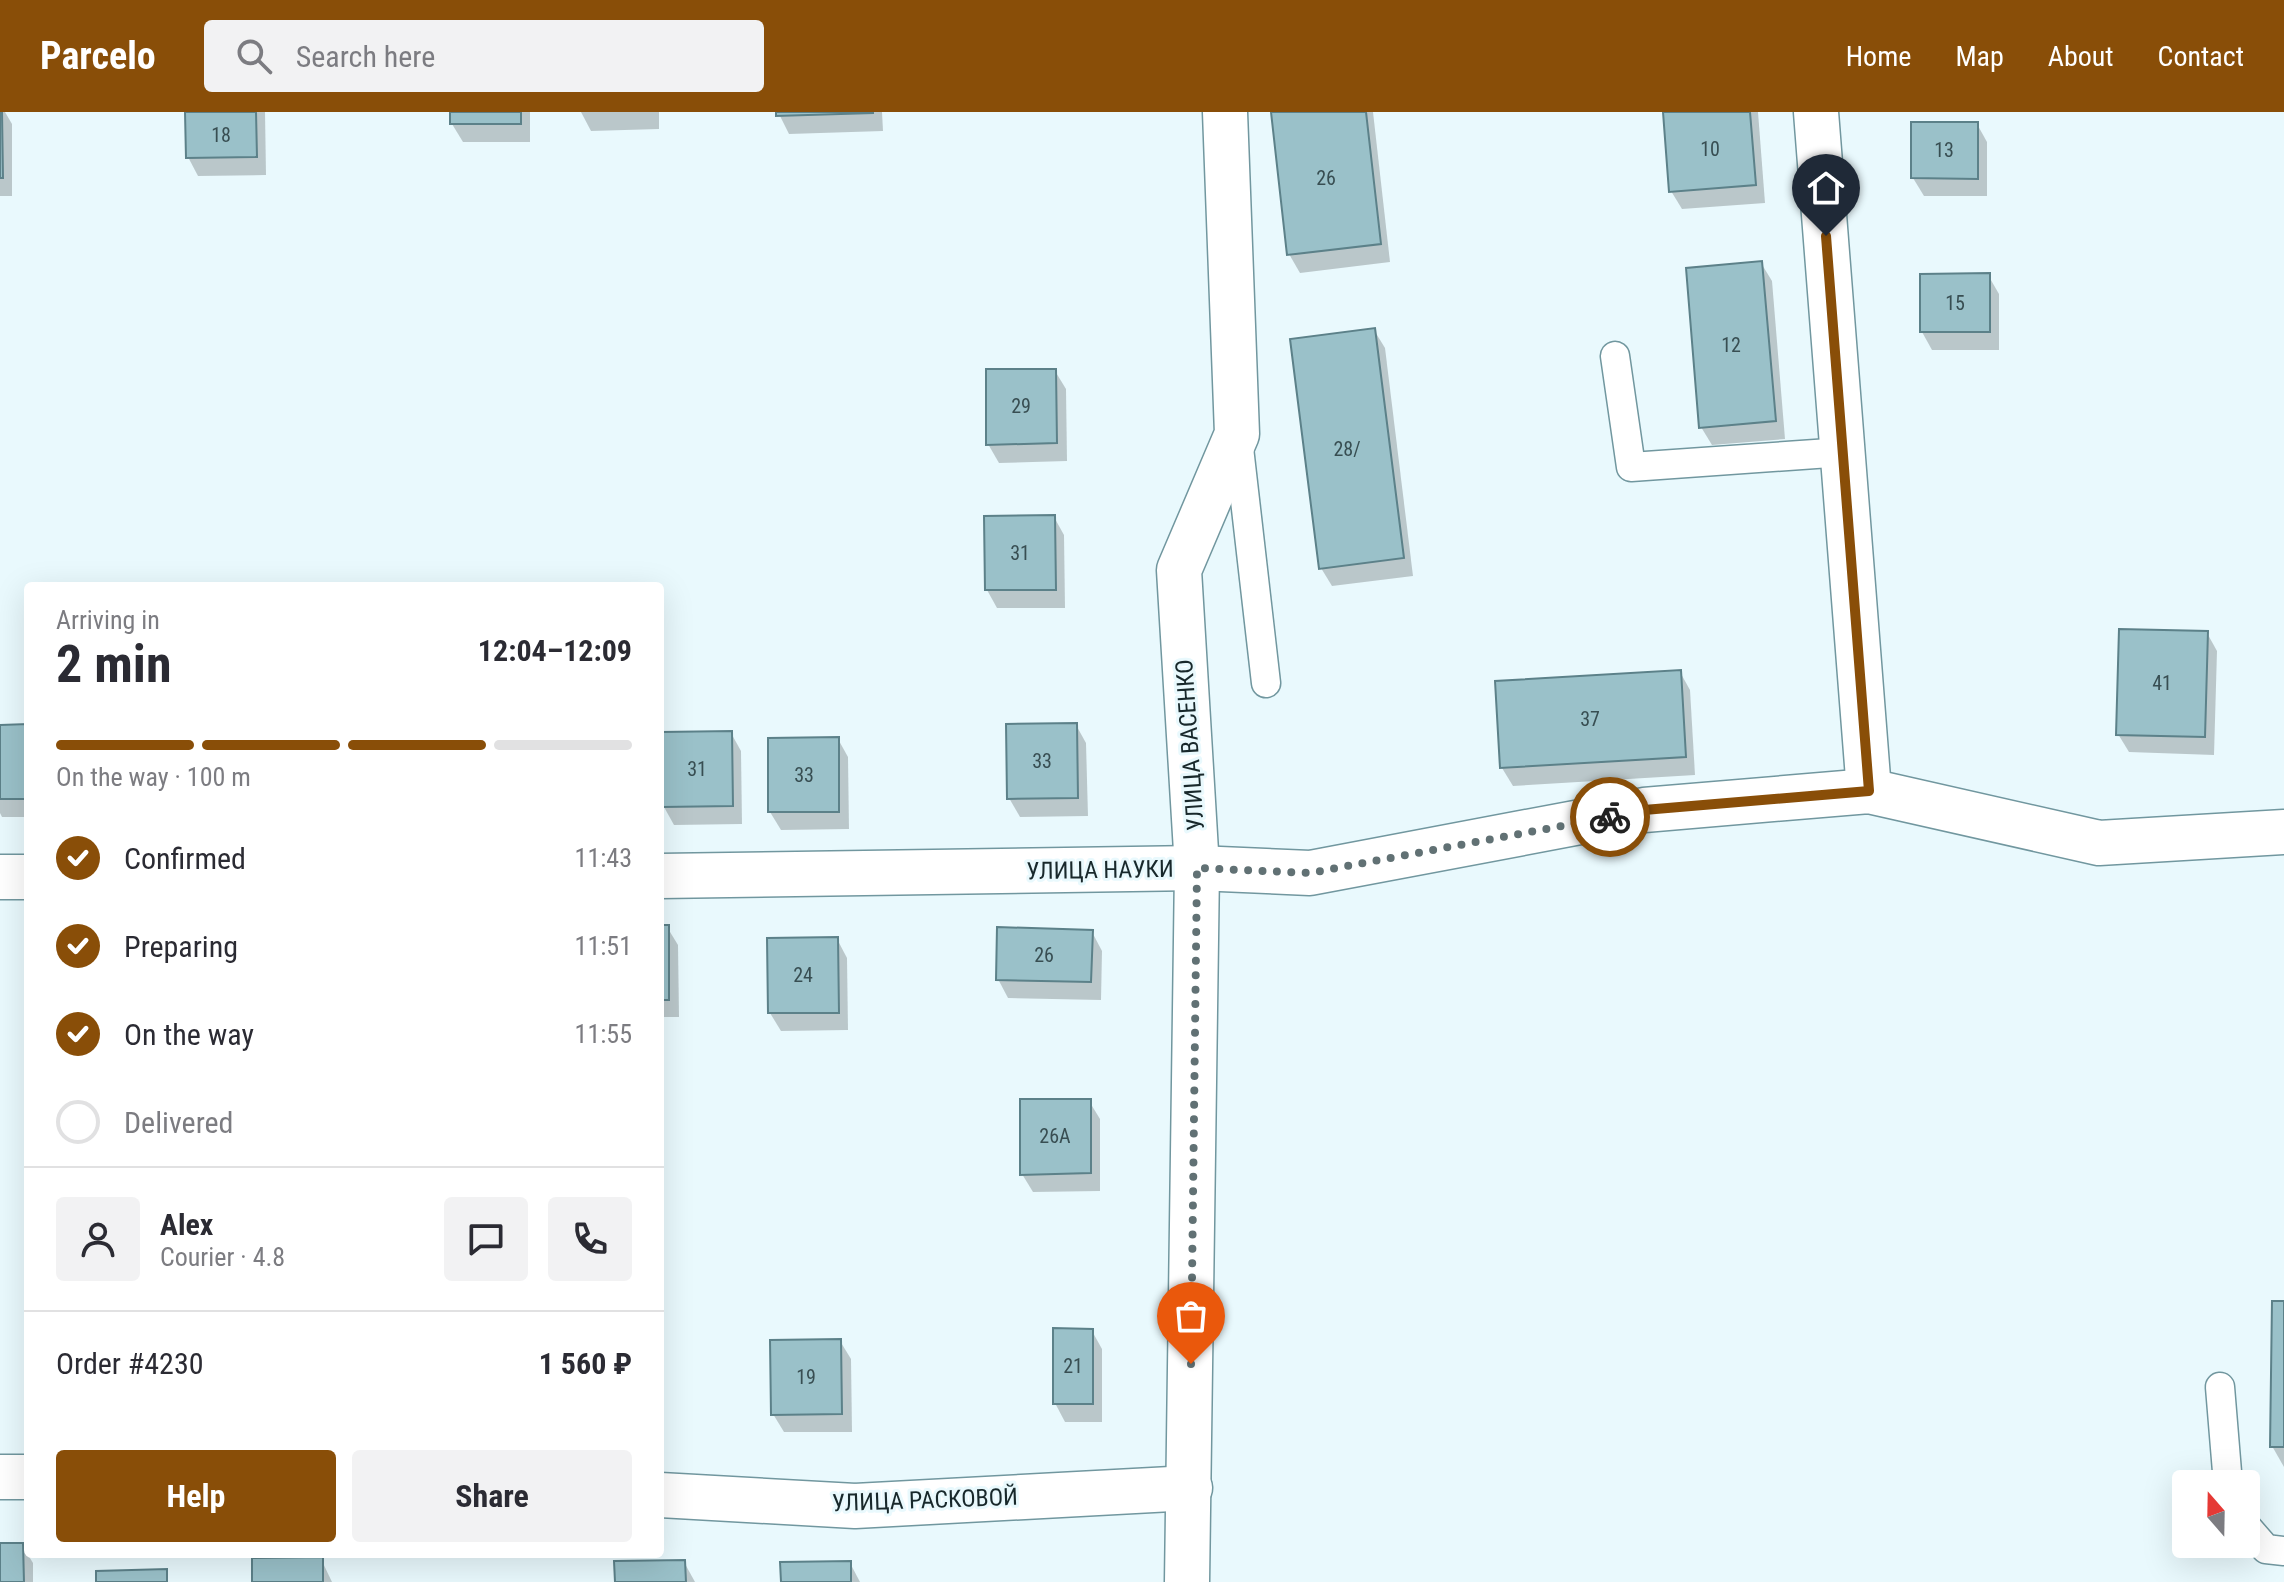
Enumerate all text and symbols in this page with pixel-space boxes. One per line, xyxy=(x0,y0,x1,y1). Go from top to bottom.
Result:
search box xyxy=(204,20,764,92)
text: Parcelo xyxy=(40,34,156,78)
icon: search xyxy=(232,34,276,78)
text: Search here xyxy=(296,39,435,74)
text: Home xyxy=(1846,40,1911,73)
text: Map xyxy=(1955,40,2004,73)
text: About xyxy=(2048,40,2114,73)
text: Contact xyxy=(2158,40,2244,73)
house number: 18 xyxy=(211,123,231,147)
house number: 10 xyxy=(1700,137,1720,161)
house number: 13 xyxy=(1934,138,1954,162)
pin xyxy=(1792,154,1860,236)
house number: 26 xyxy=(1316,166,1336,190)
icon: home xyxy=(1804,166,1848,210)
house number: 15 xyxy=(1945,291,1965,315)
house number: 12 xyxy=(1721,333,1741,357)
house number: 29 xyxy=(1011,394,1031,418)
house number: 28/ xyxy=(1333,437,1361,461)
house number: 31 xyxy=(1010,541,1030,565)
text: Arriving in xyxy=(56,605,160,635)
text: 12:04–12:09 xyxy=(478,633,632,668)
text: 2 min xyxy=(56,634,172,695)
street label: УЛИЦА ВАСЕНКО xyxy=(1170,658,1210,832)
house number: 41 xyxy=(2152,671,2172,695)
house number: 37 xyxy=(1580,707,1600,731)
house number: 33 xyxy=(1032,749,1052,773)
house number: 31 xyxy=(687,757,707,781)
text: On the way · 100 m xyxy=(56,762,251,792)
house number: 33 xyxy=(794,763,814,787)
courier xyxy=(1570,777,1650,857)
icon: bike xyxy=(1588,795,1632,839)
icon: check xyxy=(56,836,100,880)
text: Confirmed xyxy=(124,841,246,876)
text: 11:43 xyxy=(575,843,632,873)
street label: УЛИЦА НАУКИ xyxy=(1026,855,1174,885)
icon: check xyxy=(56,924,100,968)
text: Preparing xyxy=(124,929,238,964)
text: 11:51 xyxy=(575,931,632,961)
house number: 26 xyxy=(1034,943,1054,967)
house number: 24 xyxy=(793,963,813,987)
icon: check xyxy=(56,1012,100,1056)
text: On the way xyxy=(124,1017,254,1052)
text: 11:55 xyxy=(575,1019,632,1049)
text: Delivered xyxy=(124,1105,233,1140)
house number: 26А xyxy=(1039,1124,1071,1148)
button: person xyxy=(56,1197,140,1281)
button: chat xyxy=(444,1197,528,1281)
button: phone xyxy=(548,1197,632,1281)
text: Alex xyxy=(160,1207,213,1242)
text: Courier · 4.8 xyxy=(160,1242,285,1272)
pin xyxy=(1157,1282,1225,1364)
icon: bag xyxy=(1169,1294,1213,1338)
text: Order #4230 xyxy=(56,1346,204,1381)
text: 1 560 ₽ xyxy=(539,1346,632,1381)
house number: 21 xyxy=(1063,1354,1083,1378)
house number: 19 xyxy=(796,1365,816,1389)
button: Help xyxy=(56,1450,336,1542)
button: Share xyxy=(352,1450,632,1542)
north arrow xyxy=(2172,1470,2260,1558)
map controls xyxy=(2172,1470,2260,1558)
street label: УЛИЦА РАСКОВОЙ xyxy=(832,1483,1018,1517)

